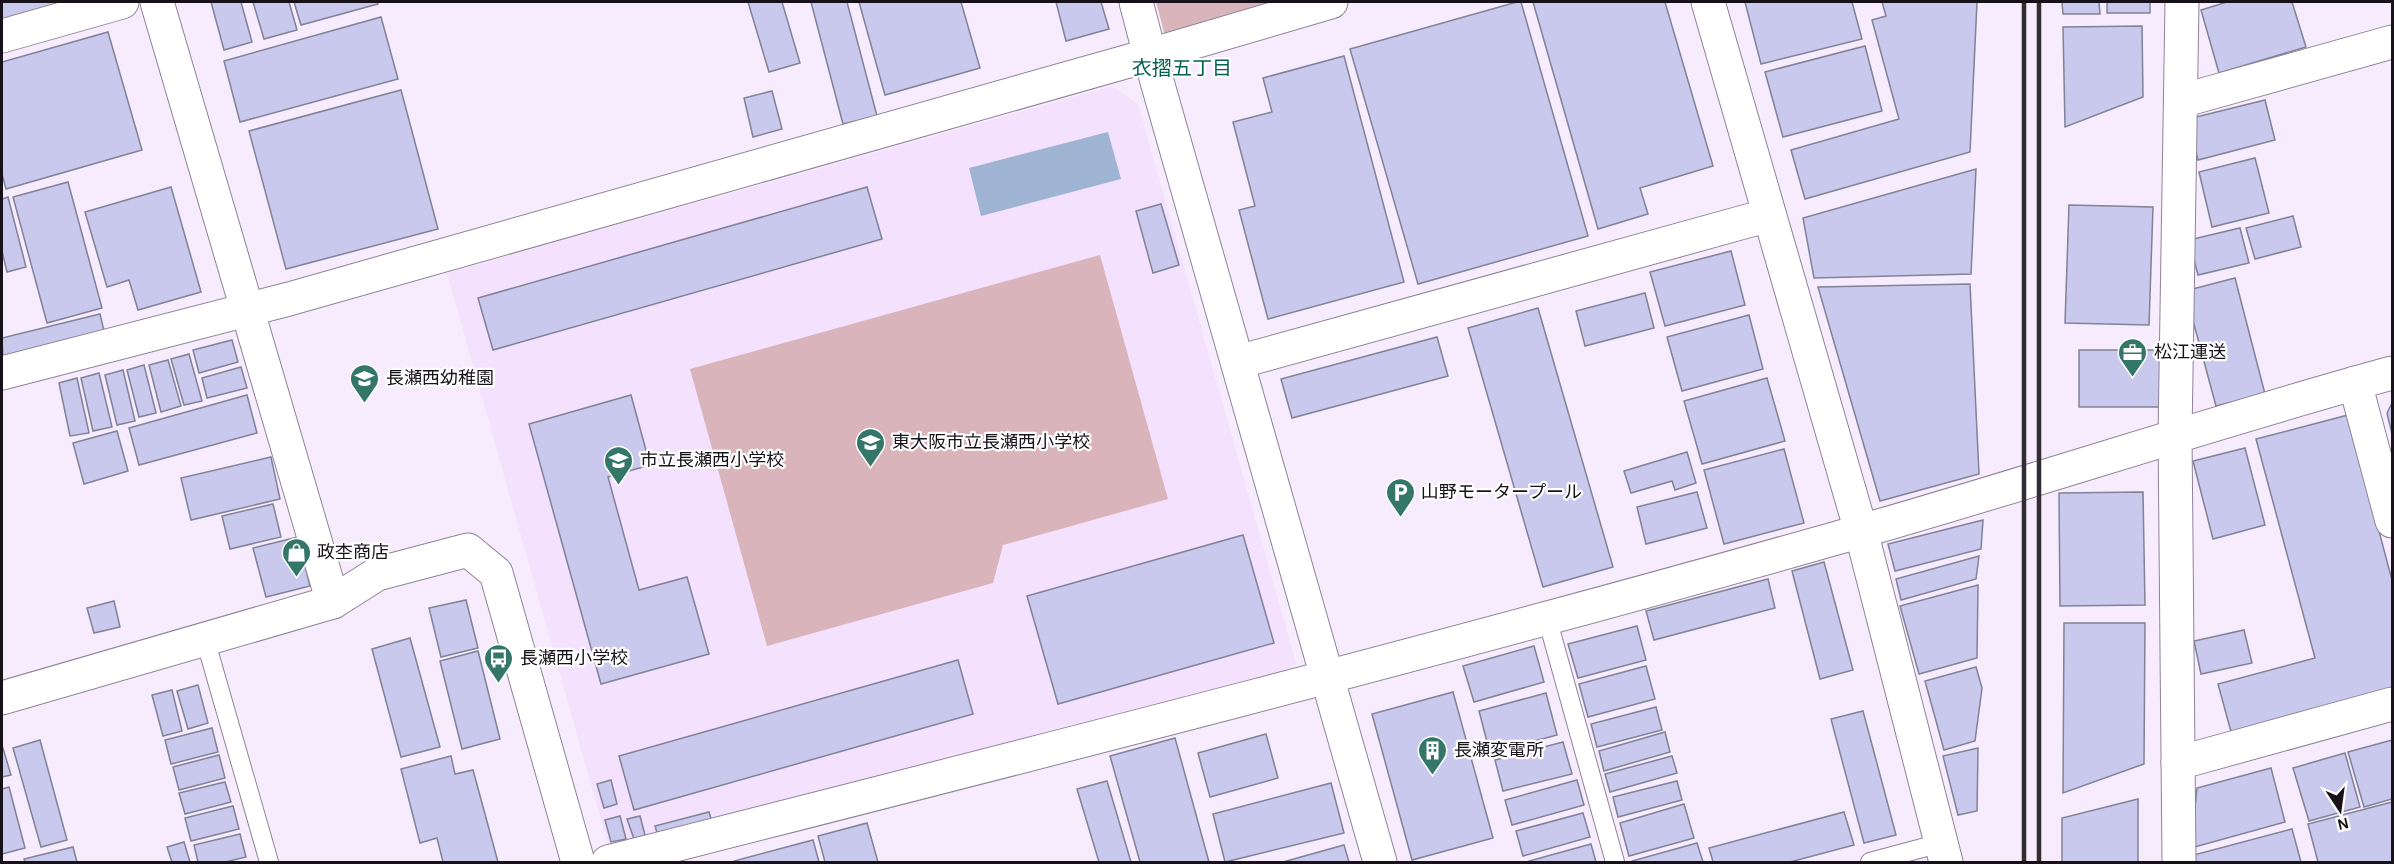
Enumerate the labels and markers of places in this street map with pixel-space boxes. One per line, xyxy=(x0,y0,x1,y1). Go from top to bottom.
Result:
office icon: 松江運送 xyxy=(2117,336,2149,378)
place label: 松江運送 xyxy=(2154,341,2226,363)
school or university icon: 長瀬西幼稚園 xyxy=(349,362,381,404)
place label: 長瀬西幼稚園 xyxy=(386,367,494,389)
school or university icon: 東大阪市立長瀬西小学校 xyxy=(855,426,887,468)
place label: 東大阪市立長瀬西小学校 xyxy=(892,431,1090,453)
school or university icon: 市立長瀬西小学校 xyxy=(603,444,635,486)
place label: 市立長瀬西小学校 xyxy=(640,449,784,471)
parking icon: 山野モータープール xyxy=(1384,476,1416,518)
place label: 山野モータープール xyxy=(1421,481,1582,503)
shop icon: 政杢商店 xyxy=(280,536,312,578)
place label: 政杢商店 xyxy=(317,541,389,563)
bus stop icon: 長瀬西小学校 xyxy=(483,642,515,684)
place label: 長瀬西小学校 xyxy=(520,647,628,669)
building icon: 長瀬変電所 xyxy=(1417,734,1449,776)
place label: 長瀬変電所 xyxy=(1454,739,1544,761)

